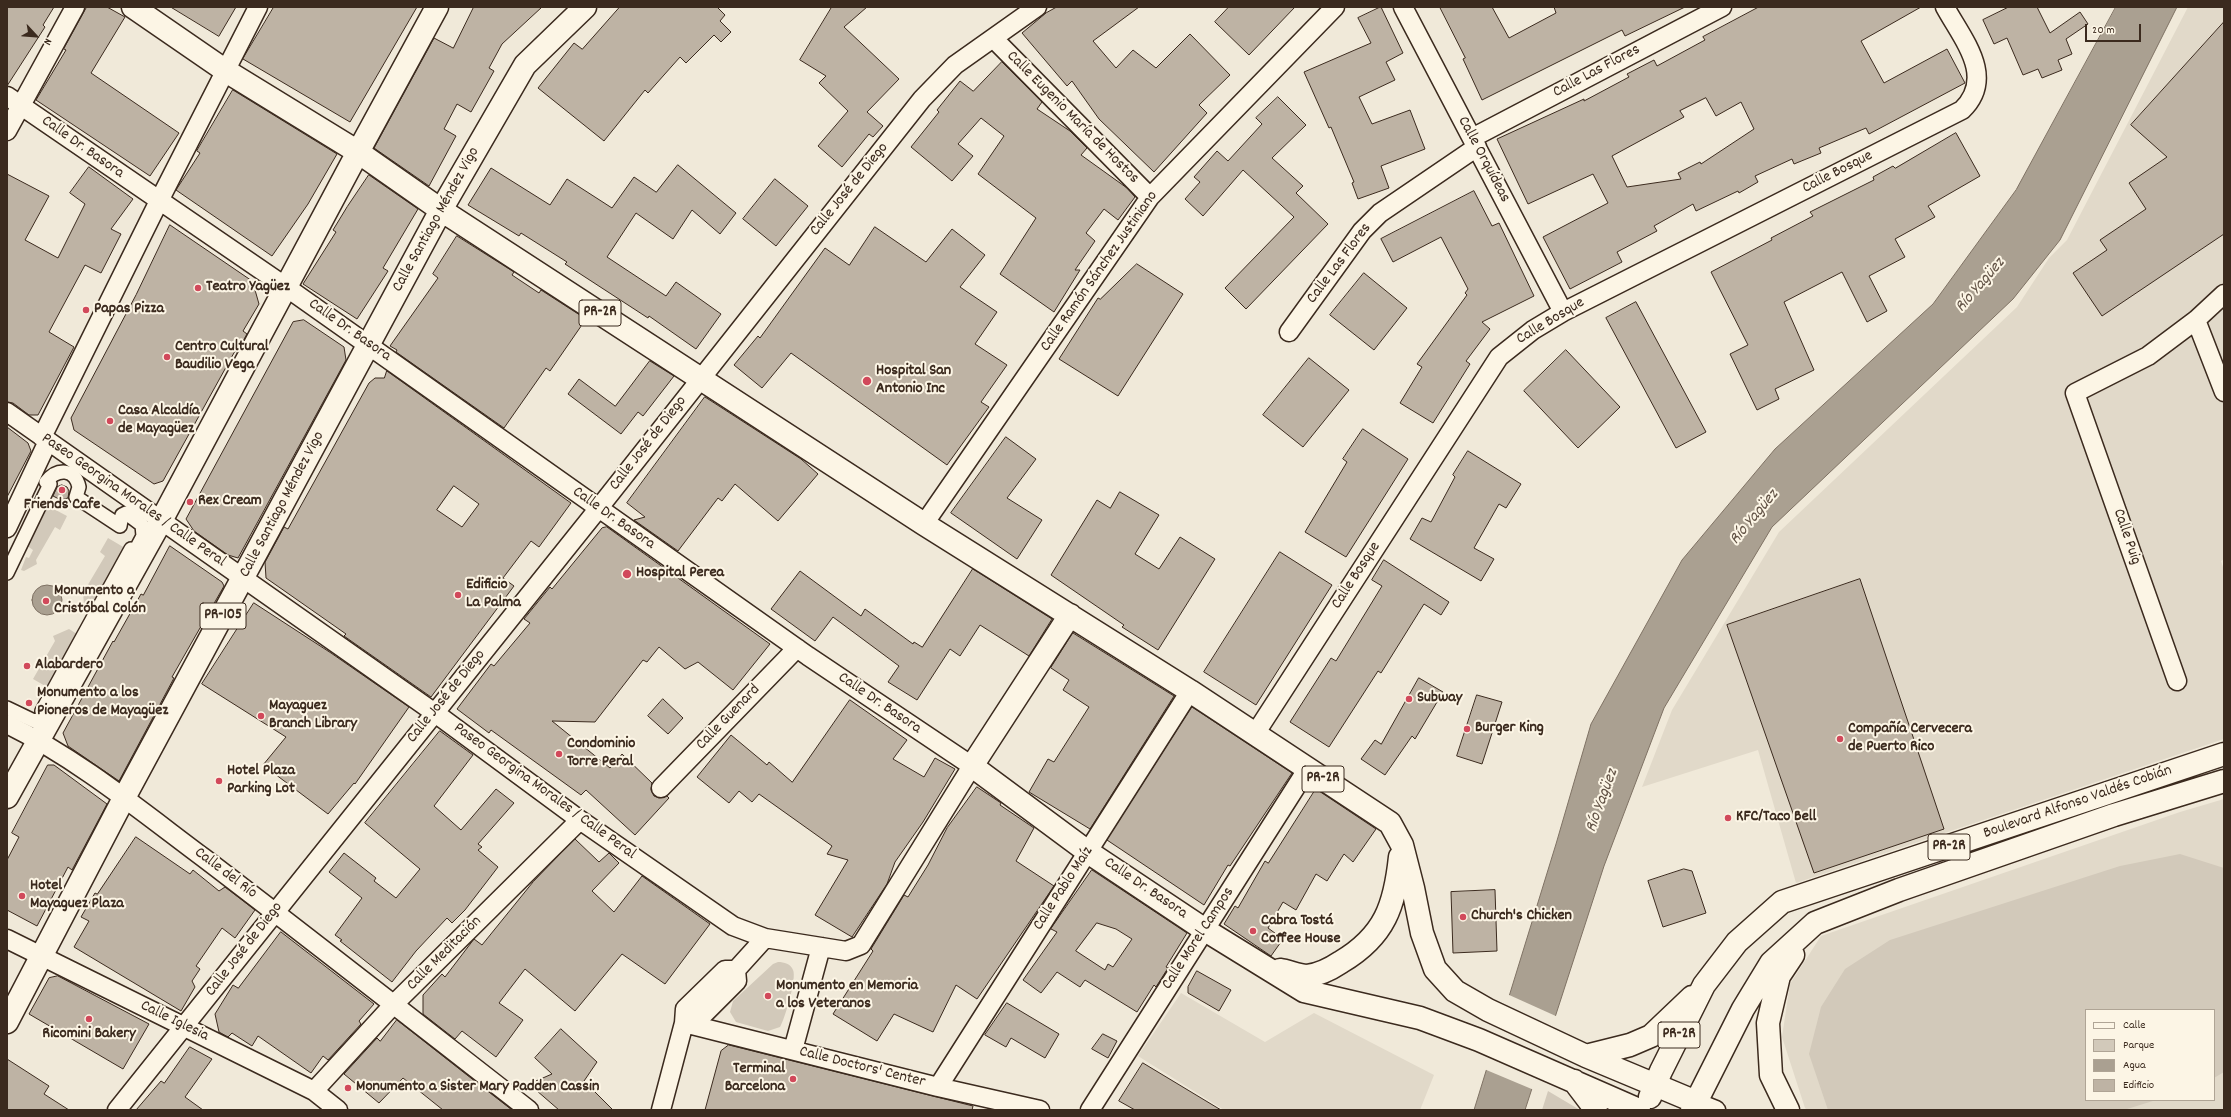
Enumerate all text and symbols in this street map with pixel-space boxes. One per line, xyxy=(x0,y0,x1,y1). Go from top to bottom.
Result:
north arrow xyxy=(16,16,56,56)
scale bar xyxy=(2087,16,2143,42)
text: 20 m xyxy=(2092,22,2115,39)
text: N xyxy=(38,35,55,47)
street label: Calle Las Flores xyxy=(1550,41,1644,103)
street label: Calle Eugenio María de Hostos xyxy=(1002,48,1142,188)
street label: Calle Dr. Basora xyxy=(37,112,127,184)
street label: Calle Orquídeas xyxy=(1452,114,1514,206)
street label: Calle José de Diego xyxy=(807,139,893,241)
street label: Calle Santiago Méndez Vigo xyxy=(389,144,485,296)
street label: Calle Bosque xyxy=(1800,147,1876,199)
street label: Calle Ramón Sánchez Justiniano xyxy=(1037,188,1163,356)
street label: Calle Las Flores xyxy=(1303,220,1377,308)
water label: Río Yagüez xyxy=(1952,254,2010,318)
place label: Teatro Yagüez xyxy=(206,278,290,298)
marker: Teatro Yagüez xyxy=(193,283,203,293)
street label: Calle Bosque xyxy=(1513,294,1589,350)
street label: Calle Dr. Basora xyxy=(304,295,394,367)
place label: Papas Pizza xyxy=(94,300,164,320)
road number: PR-2R xyxy=(579,300,621,326)
marker: Papas Pizza xyxy=(81,305,91,315)
place label: Centro Cultural Baudilio Vega xyxy=(175,338,269,376)
marker: Centro Cultural Baudilio Vega xyxy=(162,352,172,362)
place label: Hospital San Antonio Inc xyxy=(876,362,951,400)
marker: Hospital San Antonio Inc xyxy=(861,375,873,387)
street label: Calle José de Diego xyxy=(606,393,692,495)
place label: Casa Alcaldía de Mayagüez xyxy=(118,402,200,440)
marker: Casa Alcaldía de Mayagüez xyxy=(105,416,115,426)
street label: Calle Santiago Méndez Vigo xyxy=(236,429,330,581)
street label: Paseo Georgina Morales / Calle Peral xyxy=(37,430,229,572)
street label: Calle Dr. Basora xyxy=(568,483,658,555)
marker: Friends Cafe xyxy=(57,485,67,495)
water label: Río Yagüez xyxy=(1726,486,1784,550)
place label: Rex Cream xyxy=(198,492,262,512)
place label: Friends Cafe xyxy=(24,496,100,516)
marker: Rex Cream xyxy=(185,497,195,507)
street label: Calle Puig xyxy=(2108,507,2144,567)
street label: Calle Bosque xyxy=(1328,539,1386,613)
place label: Hospital Perea xyxy=(636,564,724,584)
marker: Hospital Perea xyxy=(621,568,633,580)
place label: Edificio La Palma xyxy=(466,576,521,614)
place label: Monumento a Cristóbal Colón xyxy=(54,582,146,620)
marker: Edificio La Palma xyxy=(453,590,463,600)
marker: Monumento a Cristóbal Colón xyxy=(41,596,51,606)
road number: PR-105 xyxy=(200,603,246,629)
street label: Calle José de Diego xyxy=(404,646,490,748)
place label: Alabardero xyxy=(35,656,103,676)
marker: Alabardero xyxy=(22,661,32,671)
street label: Calle Dr. Basora xyxy=(834,669,924,739)
street label: Calle Guenard xyxy=(693,681,765,755)
place label: Monumento a los Pioneros de Mayagüez xyxy=(37,684,168,722)
place label: Subway xyxy=(1417,689,1462,709)
marker: Subway xyxy=(1404,694,1414,704)
place label: Mayaguez Branch Library xyxy=(269,697,357,735)
marker: Monumento a los Pioneros de Mayagüez xyxy=(24,698,34,708)
marker: Mayaguez Branch Library xyxy=(256,711,266,721)
street label: Paseo Georgina Morales / Calle Peral xyxy=(449,719,639,865)
place label: Burger King xyxy=(1475,719,1544,739)
place label: Compañía Cervecera de Puerto Rico xyxy=(1848,720,1972,758)
marker: Burger King xyxy=(1462,724,1472,734)
marker: Compañía Cervecera de Puerto Rico xyxy=(1835,734,1845,744)
place label: Condominio Torre Peral xyxy=(567,735,635,773)
marker: Condominio Torre Peral xyxy=(554,749,564,759)
place label: Hotel Plaza Parking Lot xyxy=(227,762,295,800)
street label: Boulevard Alfonso Valdés Cobián xyxy=(1981,762,2175,844)
road number: PR-2R xyxy=(1302,766,1344,792)
water label: Río Yagüez xyxy=(1582,767,1624,835)
marker: Hotel Plaza Parking Lot xyxy=(214,776,224,786)
place label: KFC/Taco Bell xyxy=(1736,808,1816,828)
marker: KFC/Taco Bell xyxy=(1723,813,1733,823)
road number: PR-2R xyxy=(1928,834,1970,860)
street label: Calle del Río xyxy=(190,844,260,904)
street label: Calle Pablo Maíz xyxy=(1030,844,1098,934)
street label: Calle Dr. Basora xyxy=(1100,854,1190,924)
place label: Hotel Mayaguez Plaza xyxy=(30,877,124,915)
street label: Calle Morel Campos xyxy=(1159,884,1239,994)
marker: Hotel Mayaguez Plaza xyxy=(17,891,27,901)
street label: Calle José de Diego xyxy=(202,899,288,1001)
place label: Church's Chicken xyxy=(1471,907,1572,927)
place label: Cabra Tostá Coffee House xyxy=(1261,912,1341,950)
marker: Church's Chicken xyxy=(1458,912,1468,922)
street label: Calle Meditación xyxy=(404,913,486,995)
marker: Cabra Tostá Coffee House xyxy=(1248,926,1258,936)
place label: Monumento en Memoria a los Veteranos xyxy=(776,977,918,1015)
marker: Monumento en Memoria a los Veteranos xyxy=(763,991,773,1001)
street label: Calle Iglesia xyxy=(137,997,211,1047)
legend xyxy=(2085,1009,2215,1101)
marker: Ricomini Bakery xyxy=(84,1014,94,1024)
text: Calle xyxy=(2123,1017,2146,1034)
road number: PR-2R xyxy=(1658,1022,1700,1048)
place label: Ricomini Bakery xyxy=(42,1025,136,1045)
text: Parque xyxy=(2123,1037,2154,1054)
street label: Calle Doctors' Center xyxy=(797,1043,927,1093)
text: Agua xyxy=(2123,1057,2146,1074)
place label: Terminal Barcelona xyxy=(725,1060,785,1098)
marker: Terminal Barcelona xyxy=(788,1074,798,1084)
text: Edificio xyxy=(2123,1077,2154,1094)
place label: Monumento a Sister Mary Padden Cassin xyxy=(356,1078,599,1098)
marker: Monumento a Sister Mary Padden Cassin xyxy=(343,1083,353,1093)

